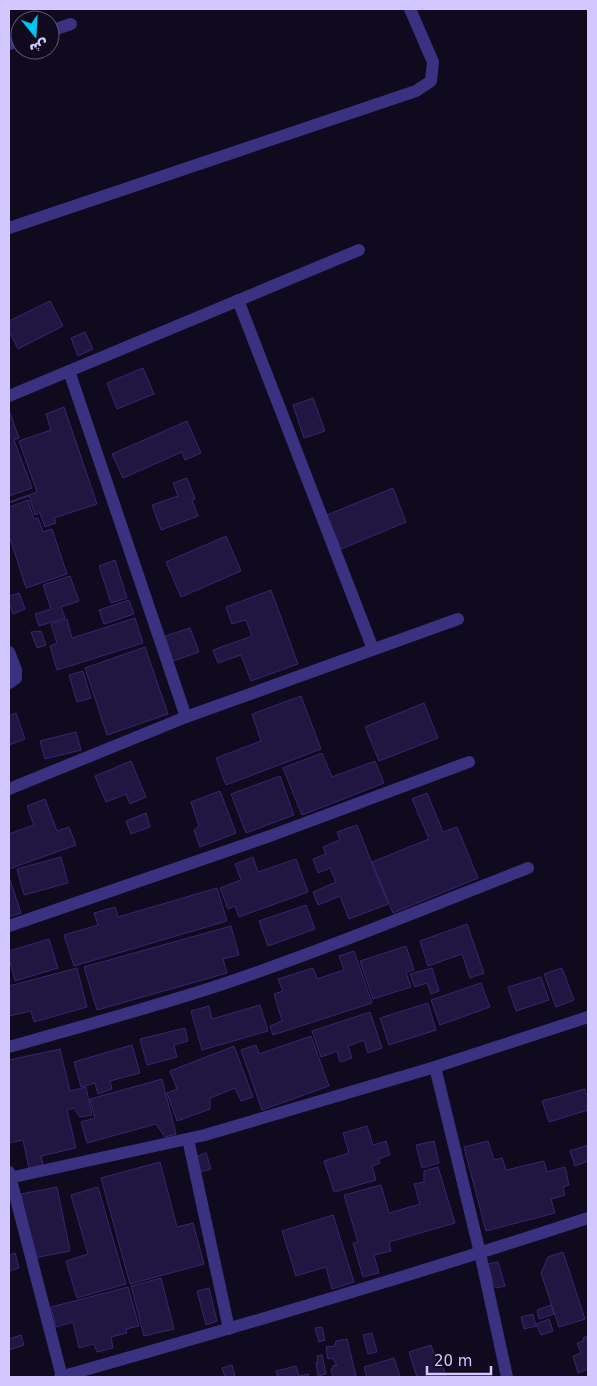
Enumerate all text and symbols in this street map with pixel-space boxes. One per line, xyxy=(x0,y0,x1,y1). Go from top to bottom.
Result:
north arrow xyxy=(10,10,60,60)
text: ش xyxy=(27,37,51,58)
scale bar xyxy=(427,1344,491,1376)
text: 20 m xyxy=(434,1352,472,1370)

